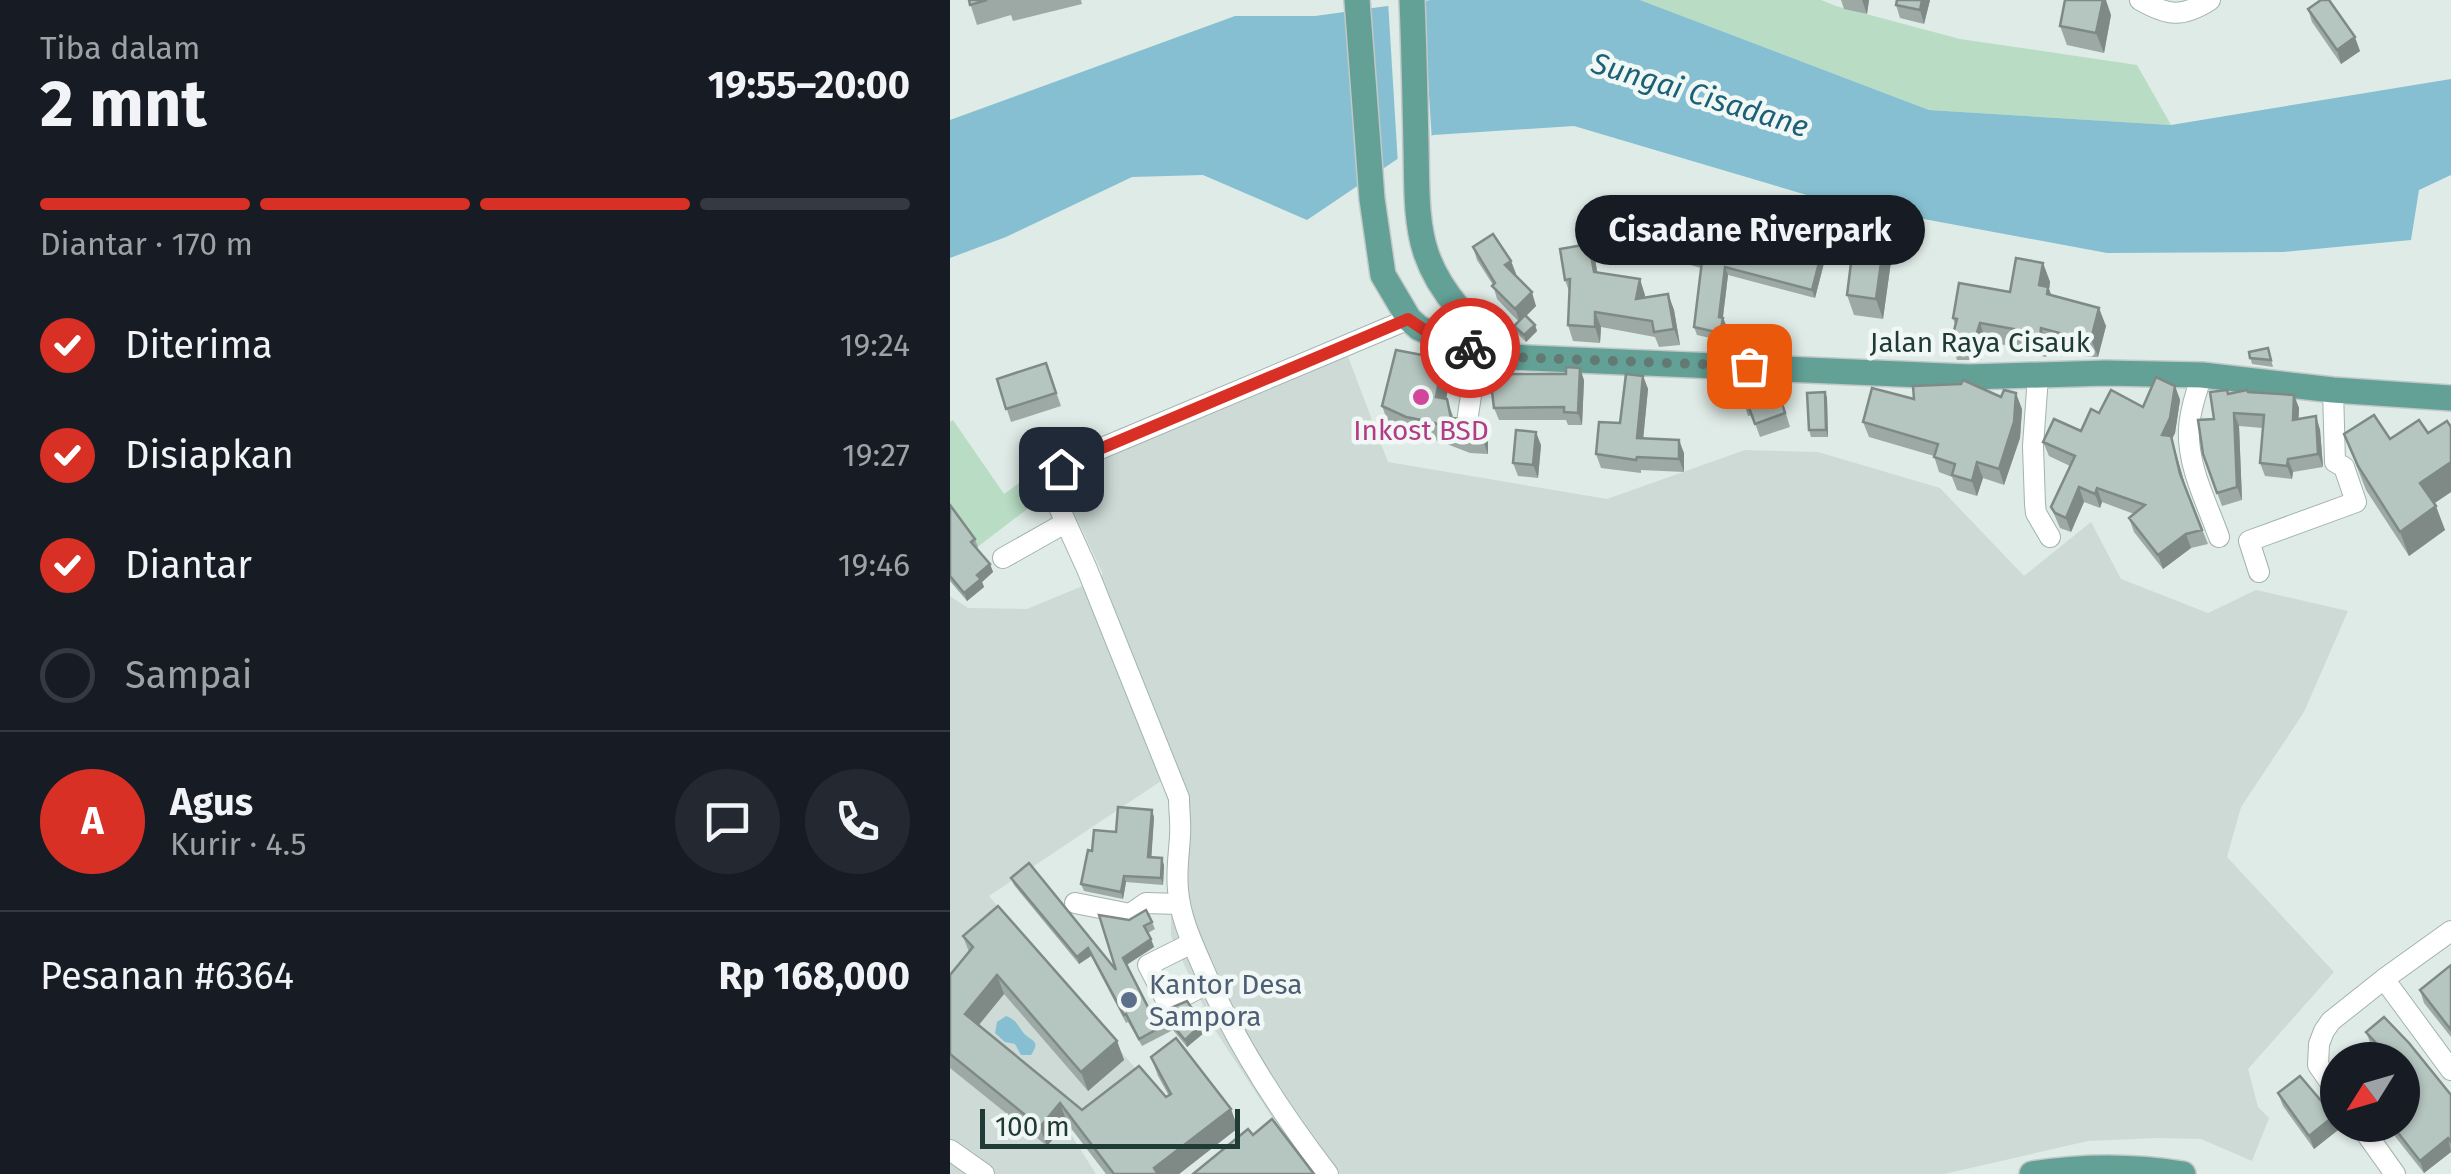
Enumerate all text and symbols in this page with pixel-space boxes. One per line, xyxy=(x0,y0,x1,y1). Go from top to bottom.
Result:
text: Tiba dalam xyxy=(40,29,200,67)
water label: Sungai Cisadane xyxy=(1586,45,1813,145)
text: 19:55–20:00 xyxy=(708,62,910,108)
text: 2 mnt xyxy=(40,65,207,143)
callout: Cisadane Riverpark xyxy=(1574,196,1924,266)
text: Cisadane Riverpark xyxy=(1609,211,1891,249)
text: Diantar · 170 m xyxy=(40,225,253,263)
courier xyxy=(1420,298,1520,398)
icon: check xyxy=(40,318,95,373)
icon: bike xyxy=(1443,321,1498,376)
text: Diterima xyxy=(125,322,273,368)
pin xyxy=(1707,324,1792,409)
text: 19:24 xyxy=(840,326,910,364)
street label: Jalan Raya Cisauk xyxy=(1870,326,2091,359)
icon: bag xyxy=(1722,339,1777,394)
marker: Inkost BSD xyxy=(1410,386,1432,408)
place label: Inkost BSD xyxy=(1353,414,1489,447)
pin xyxy=(1019,427,1104,512)
icon: check xyxy=(40,428,95,483)
text: Disiapkan xyxy=(125,432,294,478)
text: 19:27 xyxy=(842,436,910,474)
icon: home xyxy=(1034,442,1089,497)
icon: check xyxy=(40,538,95,593)
text: Diantar xyxy=(125,542,252,588)
text: 19:46 xyxy=(838,546,910,584)
text: Sampai xyxy=(125,652,253,698)
button: chat xyxy=(675,769,780,874)
button: phone xyxy=(805,769,910,874)
text: Agus xyxy=(170,779,253,825)
text: A xyxy=(81,798,104,844)
text: Kurir · 4.5 xyxy=(170,825,307,863)
text: Pesanan #6364 xyxy=(40,953,294,999)
text: Rp 168,000 xyxy=(718,953,910,999)
place label: Kantor Desa Sampora xyxy=(1149,968,1303,1033)
marker: Kantor Desa Sampora xyxy=(1118,989,1140,1011)
north arrow xyxy=(2320,1042,2420,1142)
map controls xyxy=(2320,1042,2420,1142)
scale bar xyxy=(980,1104,1240,1148)
text: 100 m xyxy=(995,1110,1070,1143)

